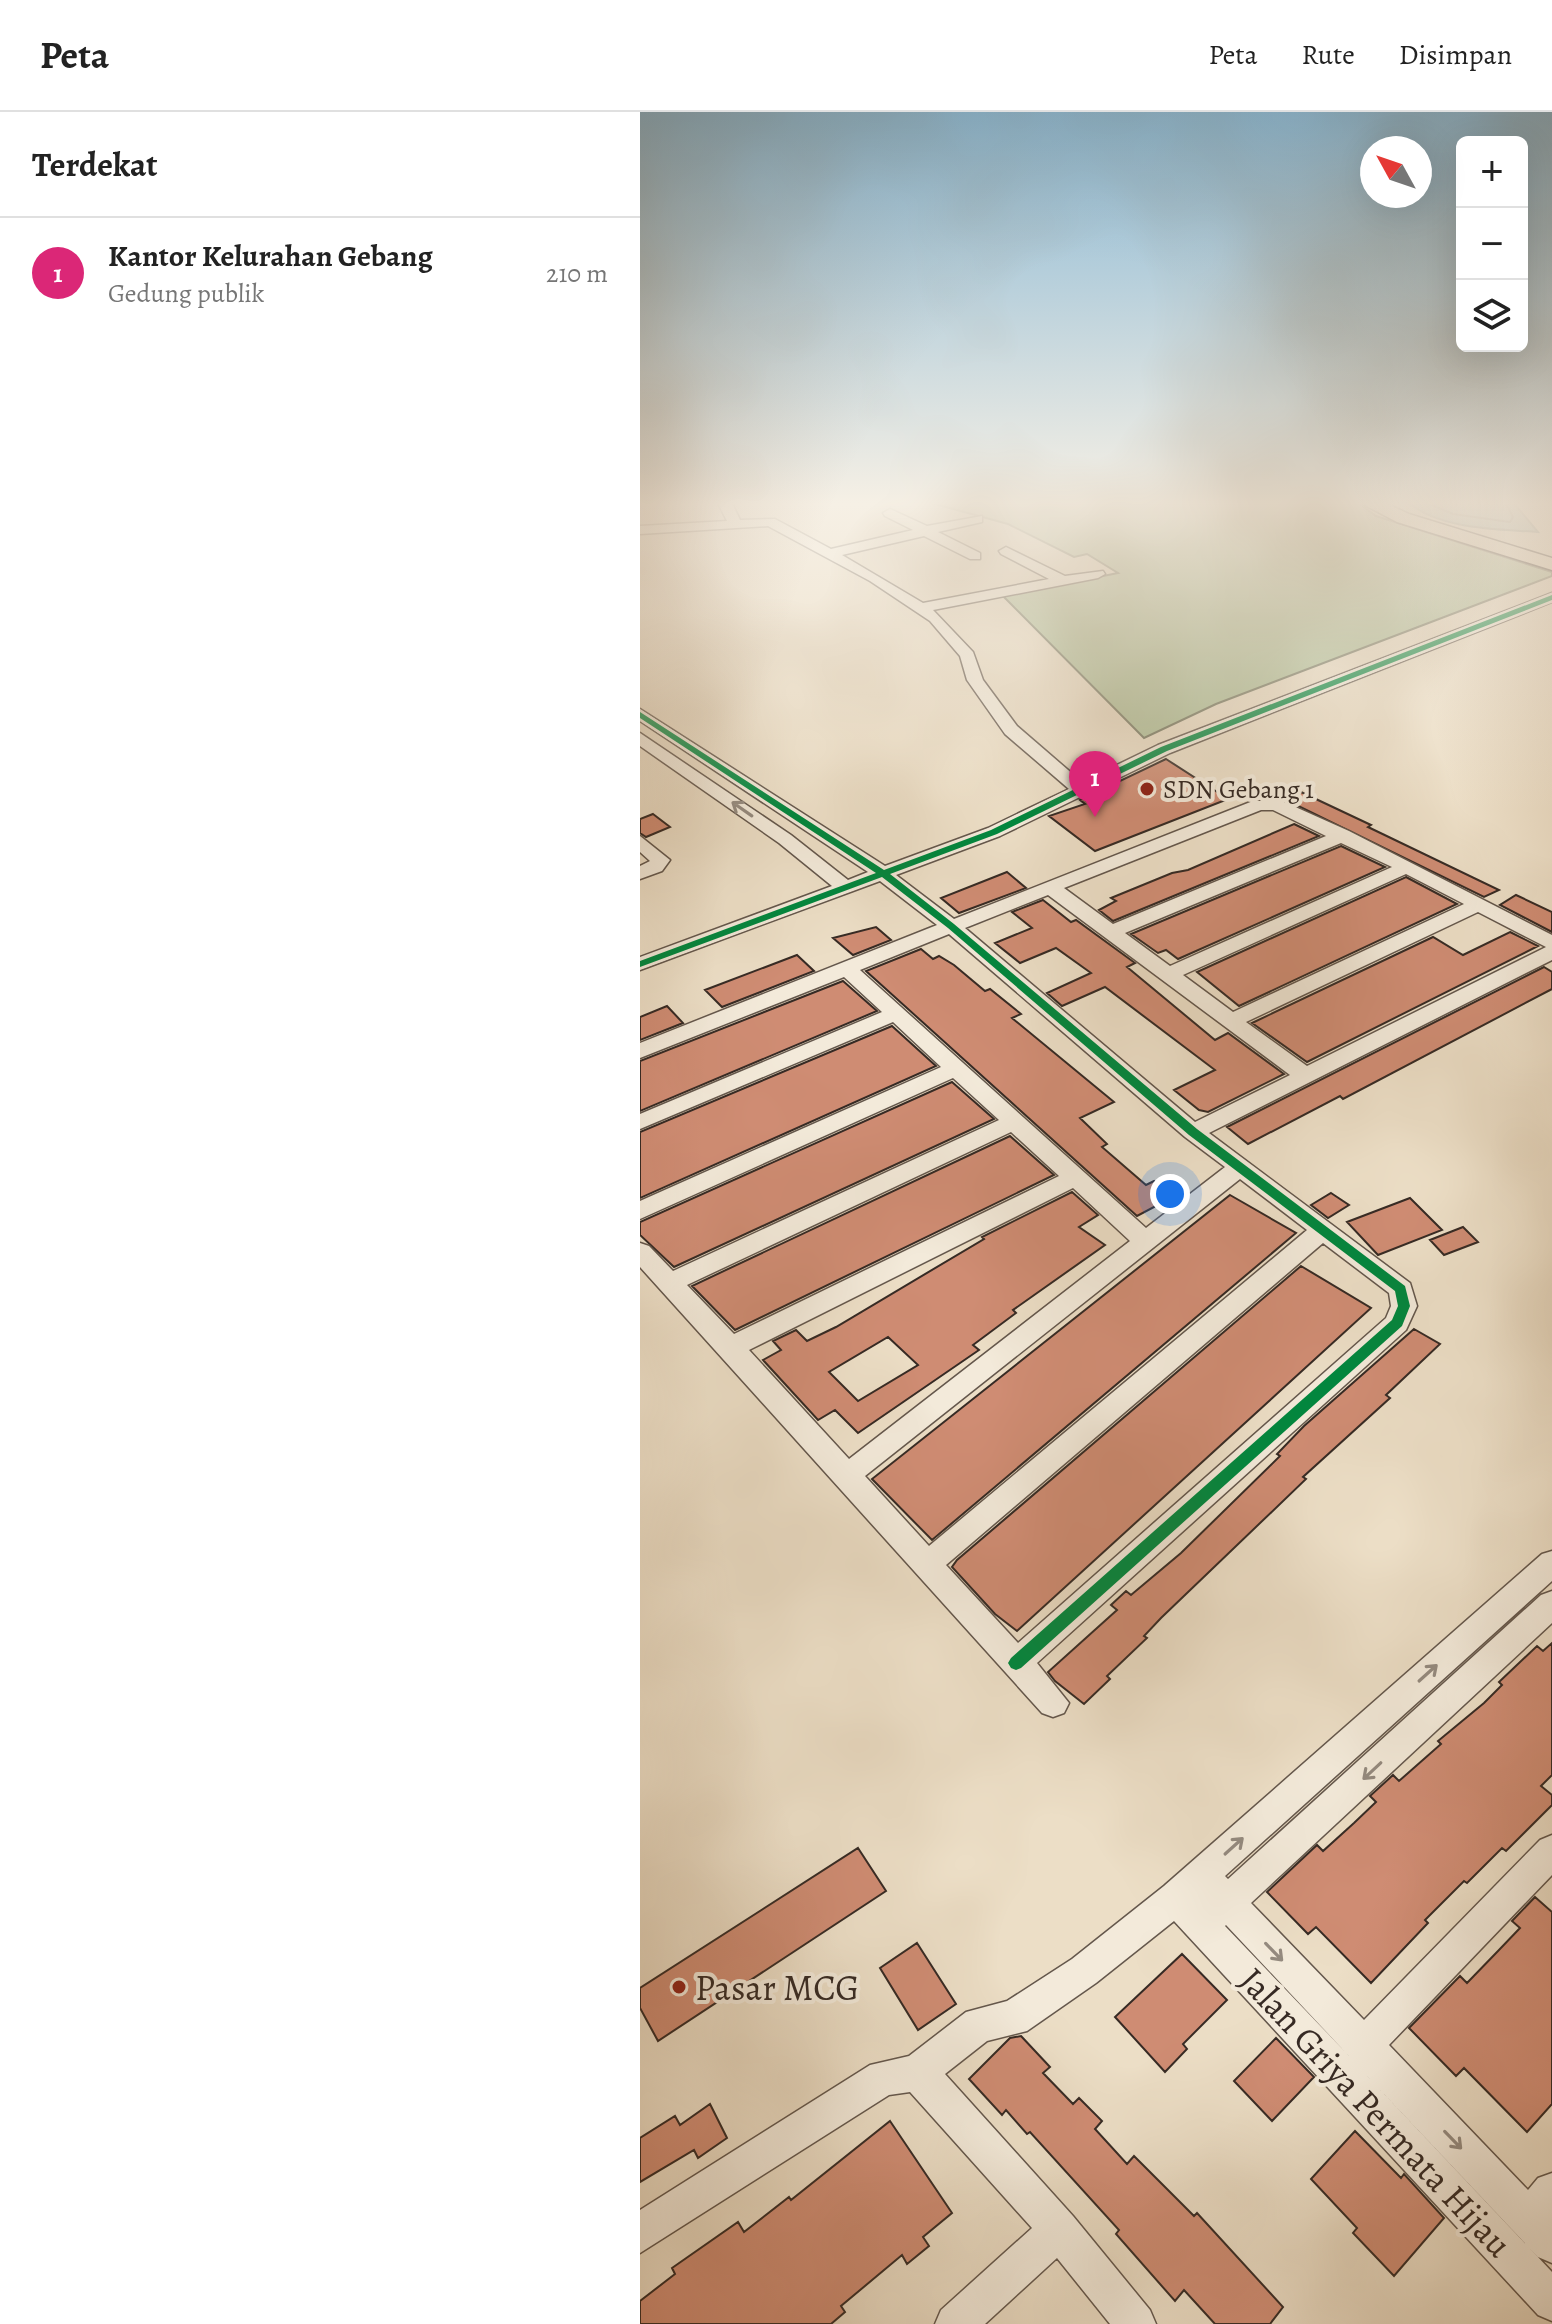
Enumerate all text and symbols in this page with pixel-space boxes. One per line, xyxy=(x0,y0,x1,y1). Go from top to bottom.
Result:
text: Peta xyxy=(40,29,109,81)
text: Peta xyxy=(1209,36,1258,74)
text: Rute xyxy=(1302,36,1355,74)
text: Disimpan xyxy=(1399,36,1512,74)
north arrow xyxy=(1360,136,1432,208)
map controls xyxy=(1456,136,1528,352)
button: + xyxy=(1456,136,1528,208)
text: Terdekat xyxy=(32,141,158,188)
button: − xyxy=(1456,208,1528,280)
text: Kantor Kelurahan Gebang xyxy=(108,236,433,276)
text: 1 xyxy=(53,256,63,291)
text: 210 m xyxy=(546,256,608,291)
text: Gedung publik xyxy=(108,276,265,311)
button: layers xyxy=(1456,280,1528,352)
pin: 1 xyxy=(1069,751,1121,817)
place label: SDN Gebang 1 xyxy=(1163,772,1314,807)
marker: SDN Gebang 1 xyxy=(1138,780,1156,798)
one-way arrow xyxy=(731,801,753,817)
your location xyxy=(1150,1174,1190,1214)
one-way arrow xyxy=(1417,1664,1437,1682)
one-way arrow xyxy=(1362,1762,1382,1780)
one-way arrow xyxy=(1223,1837,1243,1855)
one-way arrow xyxy=(1264,1942,1282,1962)
street label: Jalan Griya Permata Hijau xyxy=(1229,1957,1524,2268)
place label: Pasar MCG xyxy=(695,1963,859,2012)
marker: Pasar MCG xyxy=(670,1978,688,1996)
one-way arrow xyxy=(1444,2130,1463,2150)

